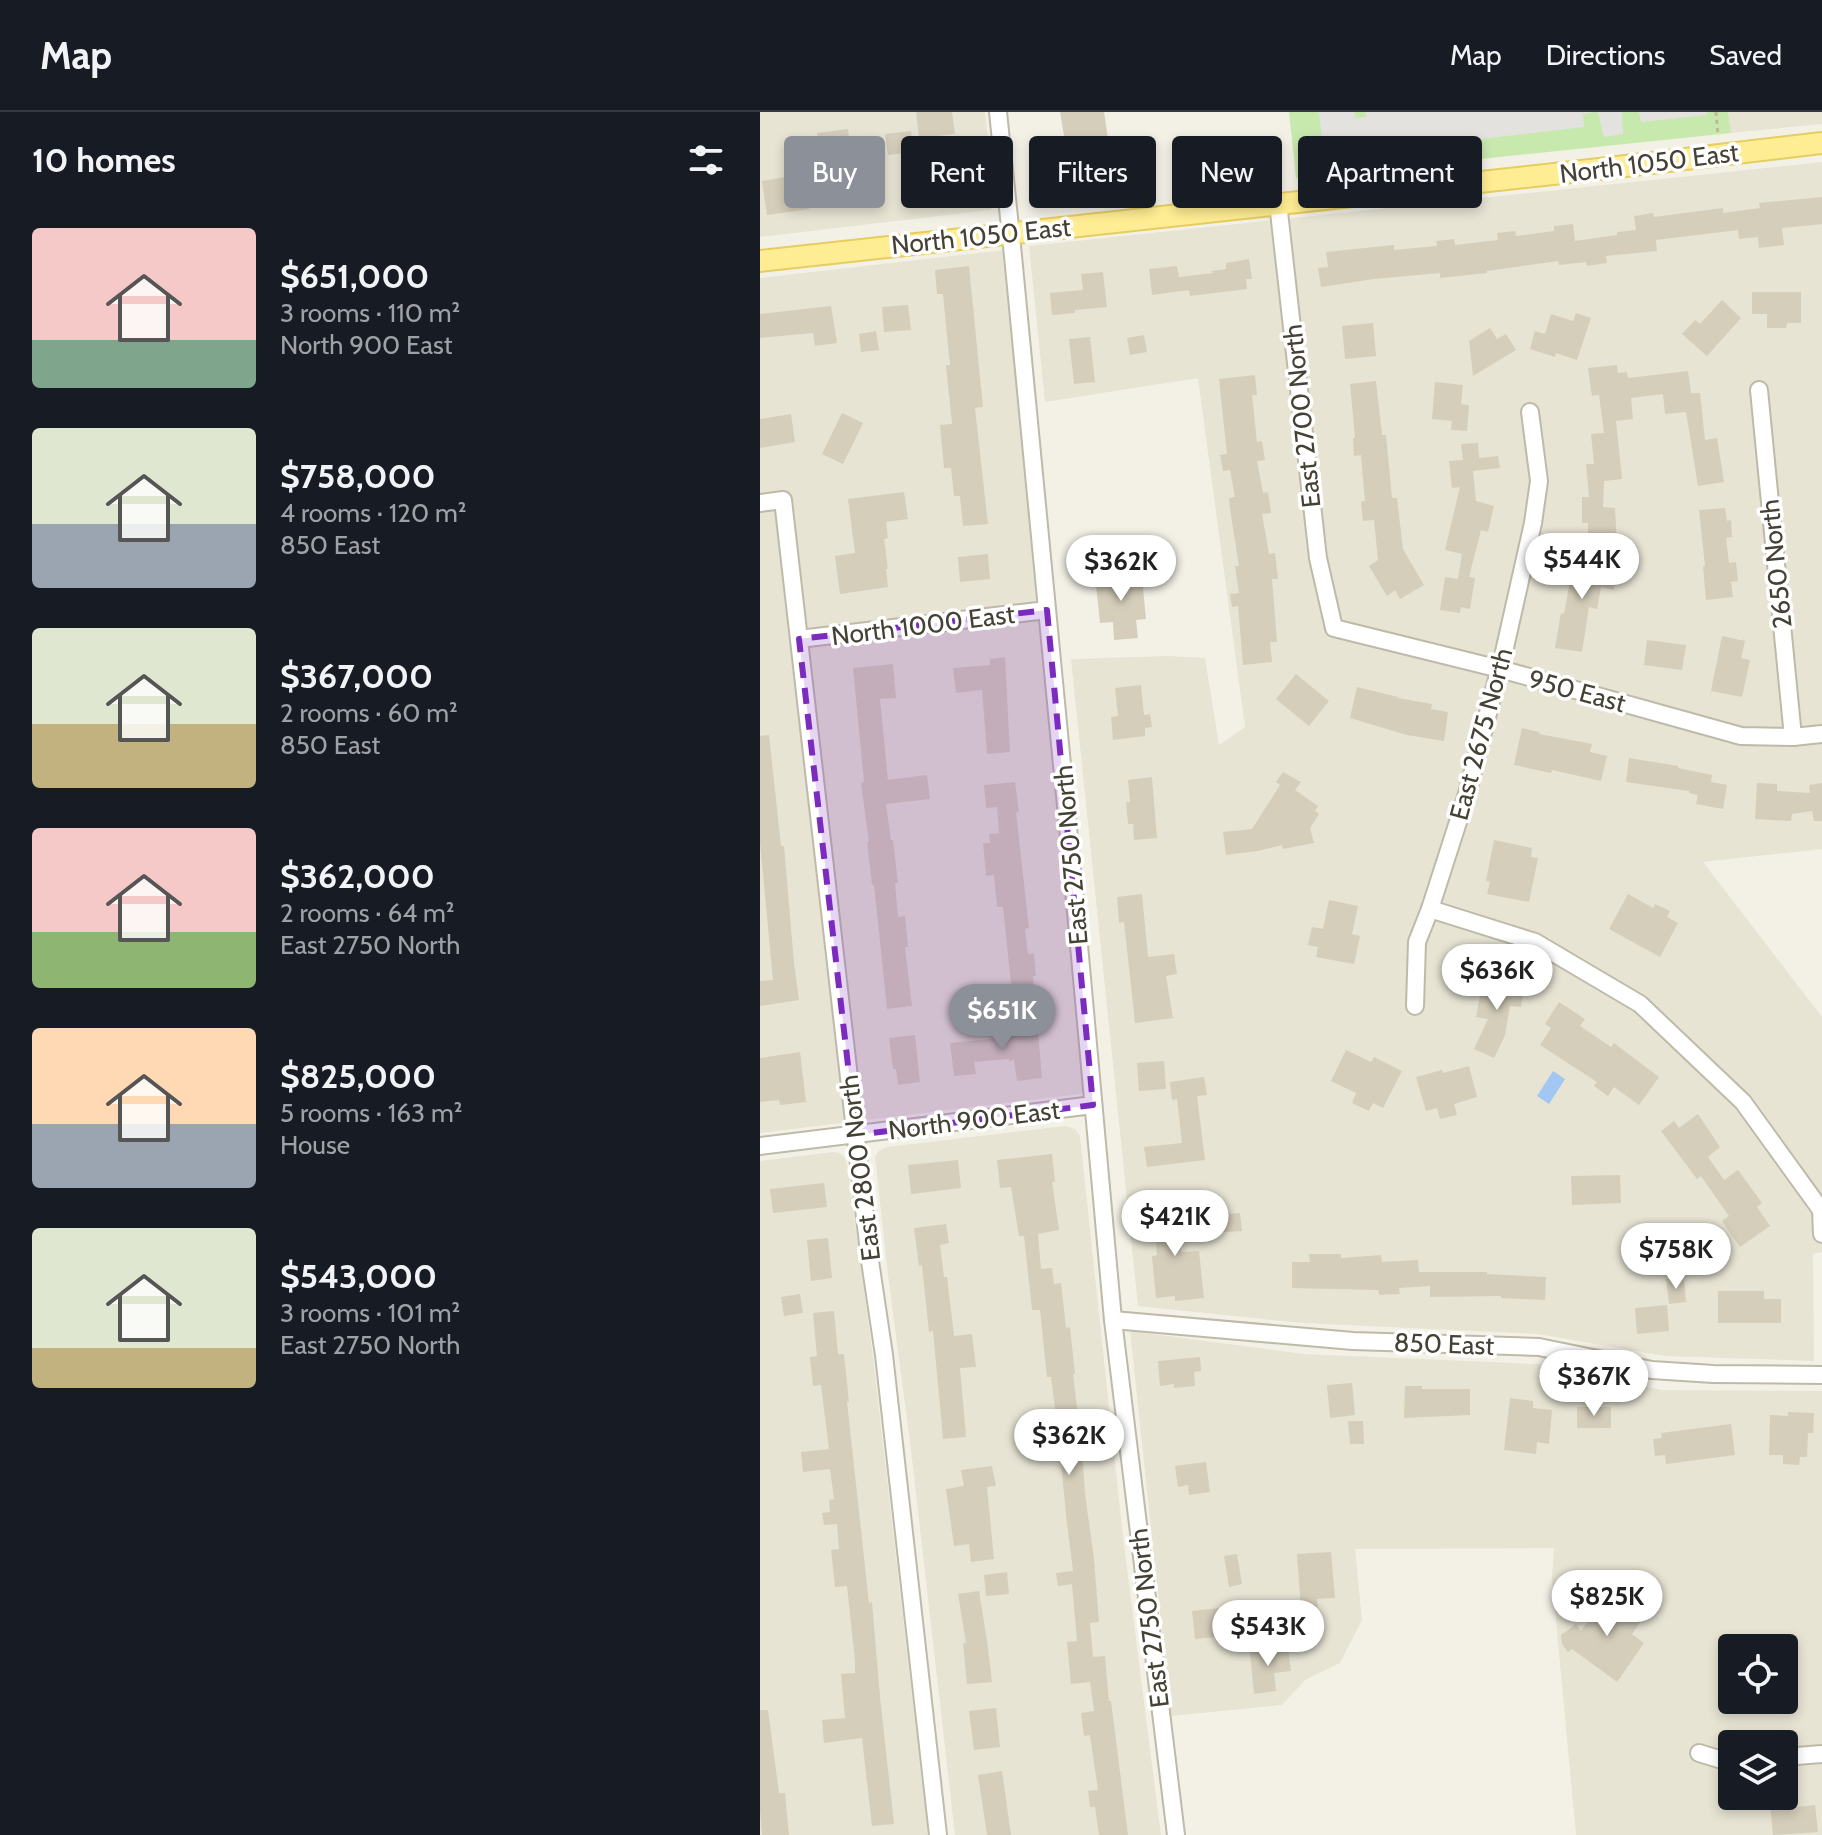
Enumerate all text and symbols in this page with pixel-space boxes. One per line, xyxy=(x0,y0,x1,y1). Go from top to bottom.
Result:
text: Map xyxy=(40,32,112,79)
text: Map xyxy=(1450,38,1502,72)
text: Directions xyxy=(1546,38,1665,72)
text: Saved xyxy=(1709,38,1782,72)
chip: Buy xyxy=(784,136,885,208)
chip: Rent xyxy=(901,136,1013,208)
chip: Filters xyxy=(1029,136,1156,208)
chip: New xyxy=(1172,136,1282,208)
chip: Apartment xyxy=(1298,136,1482,208)
street label: North 1050 East xyxy=(1558,136,1741,190)
icon: filters xyxy=(684,138,728,182)
text: 10 homes xyxy=(32,139,176,181)
street label: North 1050 East xyxy=(890,211,1073,261)
text: $651,000 xyxy=(280,255,429,297)
icon: home xyxy=(96,260,192,356)
text: 3 rooms · 110 m² xyxy=(280,297,460,329)
street label: East 2700 North xyxy=(1276,323,1328,509)
text: North 900 East xyxy=(280,329,452,361)
text: $758,000 xyxy=(280,455,435,497)
icon: home xyxy=(96,460,192,556)
text: 4 rooms · 120 m² xyxy=(280,497,466,529)
street label: 2650 North xyxy=(1753,498,1799,630)
text: 850 East xyxy=(280,529,380,561)
pin: $544K xyxy=(1526,533,1638,601)
pin: $362K xyxy=(1065,535,1177,603)
text: $544K xyxy=(1543,543,1621,575)
text: $362K xyxy=(1084,545,1158,577)
street label: North 1000 East xyxy=(830,598,1017,652)
street label: East 2675 North xyxy=(1443,644,1519,824)
text: $367,000 xyxy=(280,655,433,697)
icon: home xyxy=(96,660,192,756)
street label: 950 East xyxy=(1525,663,1629,719)
text: 2 rooms · 60 m² xyxy=(280,697,458,729)
text: 850 East xyxy=(280,729,380,761)
street label: East 2750 North xyxy=(1047,764,1095,946)
text: $362,000 xyxy=(280,855,435,897)
icon: home xyxy=(96,860,192,956)
text: 2 rooms · 64 m² xyxy=(280,897,455,929)
text: East 2750 North xyxy=(280,929,460,961)
pin: $636K xyxy=(1441,944,1553,1012)
text: $636K xyxy=(1460,954,1534,986)
pin: $651K xyxy=(946,984,1058,1052)
text: $651K xyxy=(967,994,1037,1026)
text: $825,000 xyxy=(280,1055,436,1097)
icon: home xyxy=(96,1060,192,1156)
street label: East 2800 North xyxy=(833,1073,887,1263)
street label: North 900 East xyxy=(886,1094,1062,1146)
text: 5 rooms · 163 m² xyxy=(280,1097,462,1129)
text: House xyxy=(280,1129,350,1161)
pin: $421K xyxy=(1119,1190,1231,1258)
text: $421K xyxy=(1140,1200,1210,1232)
pin: $758K xyxy=(1620,1223,1732,1291)
text: $758K xyxy=(1639,1233,1713,1265)
text: $543,000 xyxy=(280,1255,437,1297)
icon: home xyxy=(96,1260,192,1356)
text: 3 rooms · 101 m² xyxy=(280,1297,460,1329)
street label: 850 East xyxy=(1393,1326,1495,1362)
text: East 2750 North xyxy=(280,1329,460,1361)
pin: $367K xyxy=(1538,1350,1650,1418)
text: $367K xyxy=(1557,1360,1631,1392)
pin: $362K xyxy=(1013,1409,1125,1477)
text: $362K xyxy=(1032,1419,1106,1451)
street label: East 2750 North xyxy=(1122,1527,1176,1709)
pin: $825K xyxy=(1551,1570,1663,1638)
text: $825K xyxy=(1570,1580,1644,1612)
pin: $543K xyxy=(1212,1600,1324,1668)
text: $543K xyxy=(1230,1610,1306,1642)
map controls xyxy=(1718,1634,1798,1810)
button: locate xyxy=(1718,1634,1798,1714)
button: layers xyxy=(1718,1730,1798,1810)

